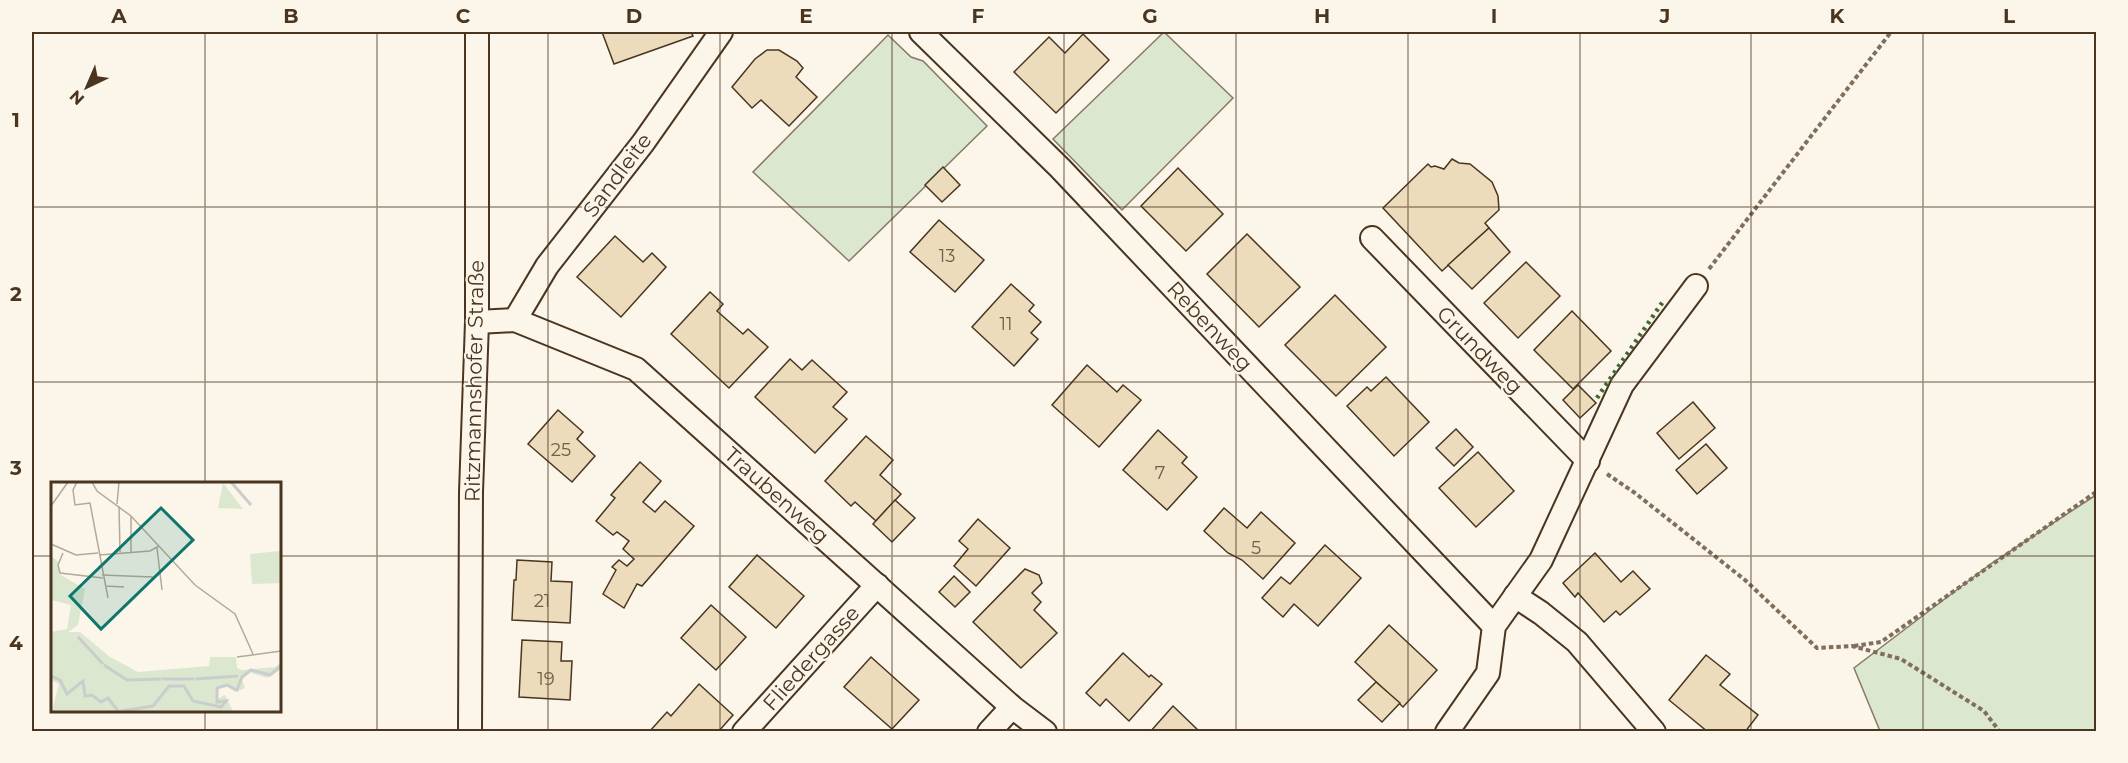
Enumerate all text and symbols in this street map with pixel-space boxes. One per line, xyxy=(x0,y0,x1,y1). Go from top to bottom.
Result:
text: A xyxy=(110,4,127,28)
text: B xyxy=(283,4,299,28)
text: C xyxy=(456,4,471,28)
text: D xyxy=(626,4,642,28)
text: E xyxy=(799,4,813,28)
text: F xyxy=(972,4,985,28)
text: G xyxy=(1142,4,1158,28)
text: H xyxy=(1314,4,1330,28)
text: I xyxy=(1491,4,1497,28)
text: J xyxy=(1659,4,1670,28)
text: K xyxy=(1830,4,1846,28)
text: L xyxy=(2003,4,2015,28)
north arrow xyxy=(57,57,117,117)
text: N xyxy=(66,86,88,109)
text: 1 xyxy=(12,108,20,132)
street label: Sandleite xyxy=(577,128,657,222)
house number: 13 xyxy=(939,245,955,267)
street label: Ritzmannshofer Straße xyxy=(459,260,489,502)
street label: Rebenweg xyxy=(1162,276,1258,376)
text: 2 xyxy=(10,282,22,306)
street label: Grundweg xyxy=(1432,301,1528,399)
house number: 11 xyxy=(1000,313,1013,335)
house number: 25 xyxy=(551,439,571,461)
street label: Traubenweg xyxy=(720,442,834,548)
text: 3 xyxy=(9,456,22,480)
house number: 7 xyxy=(1155,462,1165,484)
inset map xyxy=(51,482,280,712)
house number: 5 xyxy=(1251,537,1261,559)
house number: 21 xyxy=(534,590,550,612)
street label: Fliedergasse xyxy=(757,600,865,716)
text: 4 xyxy=(9,631,23,655)
house number: 19 xyxy=(537,668,555,690)

